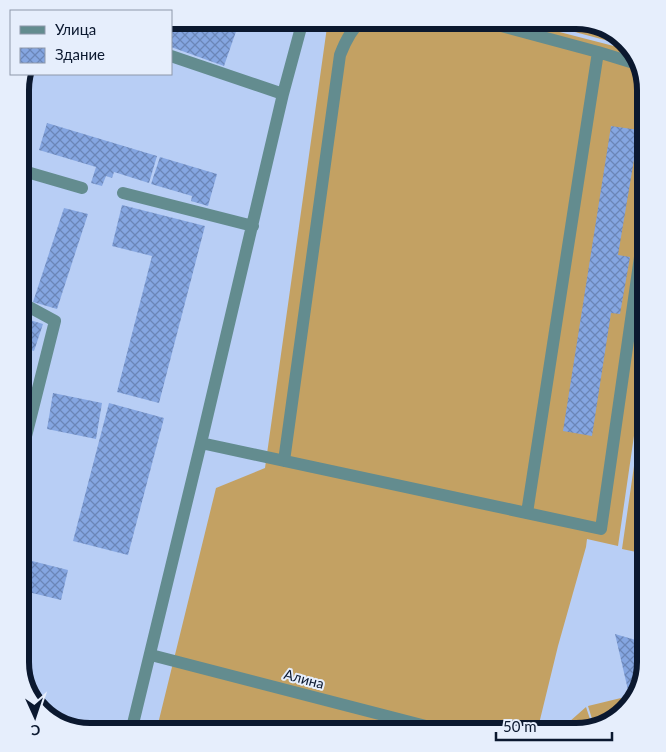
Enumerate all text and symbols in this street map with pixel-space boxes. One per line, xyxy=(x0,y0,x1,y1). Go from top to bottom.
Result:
legend xyxy=(10,10,172,75)
text: Улица xyxy=(55,20,96,38)
text: Здание xyxy=(55,45,105,63)
street label: Алина xyxy=(282,665,326,692)
north arrow xyxy=(10,692,60,742)
scale bar xyxy=(496,710,612,742)
text: 50 m xyxy=(503,717,537,735)
text: С xyxy=(30,722,41,739)

